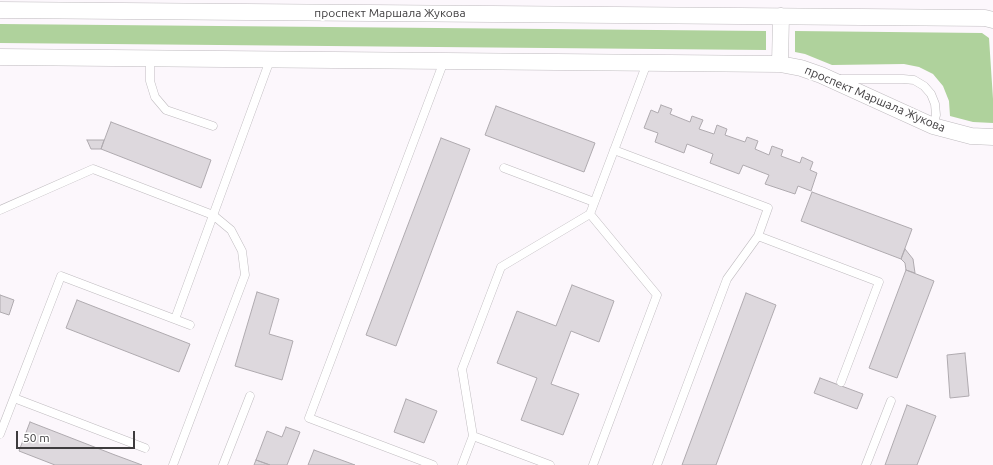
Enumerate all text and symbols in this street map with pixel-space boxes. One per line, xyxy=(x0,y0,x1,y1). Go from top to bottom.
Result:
street label: проспект Маршала Жукова xyxy=(314,6,466,20)
street label: проспект Маршала Жукова xyxy=(803,63,947,135)
scale bar xyxy=(18,423,137,449)
text: 50 m xyxy=(23,431,50,444)

